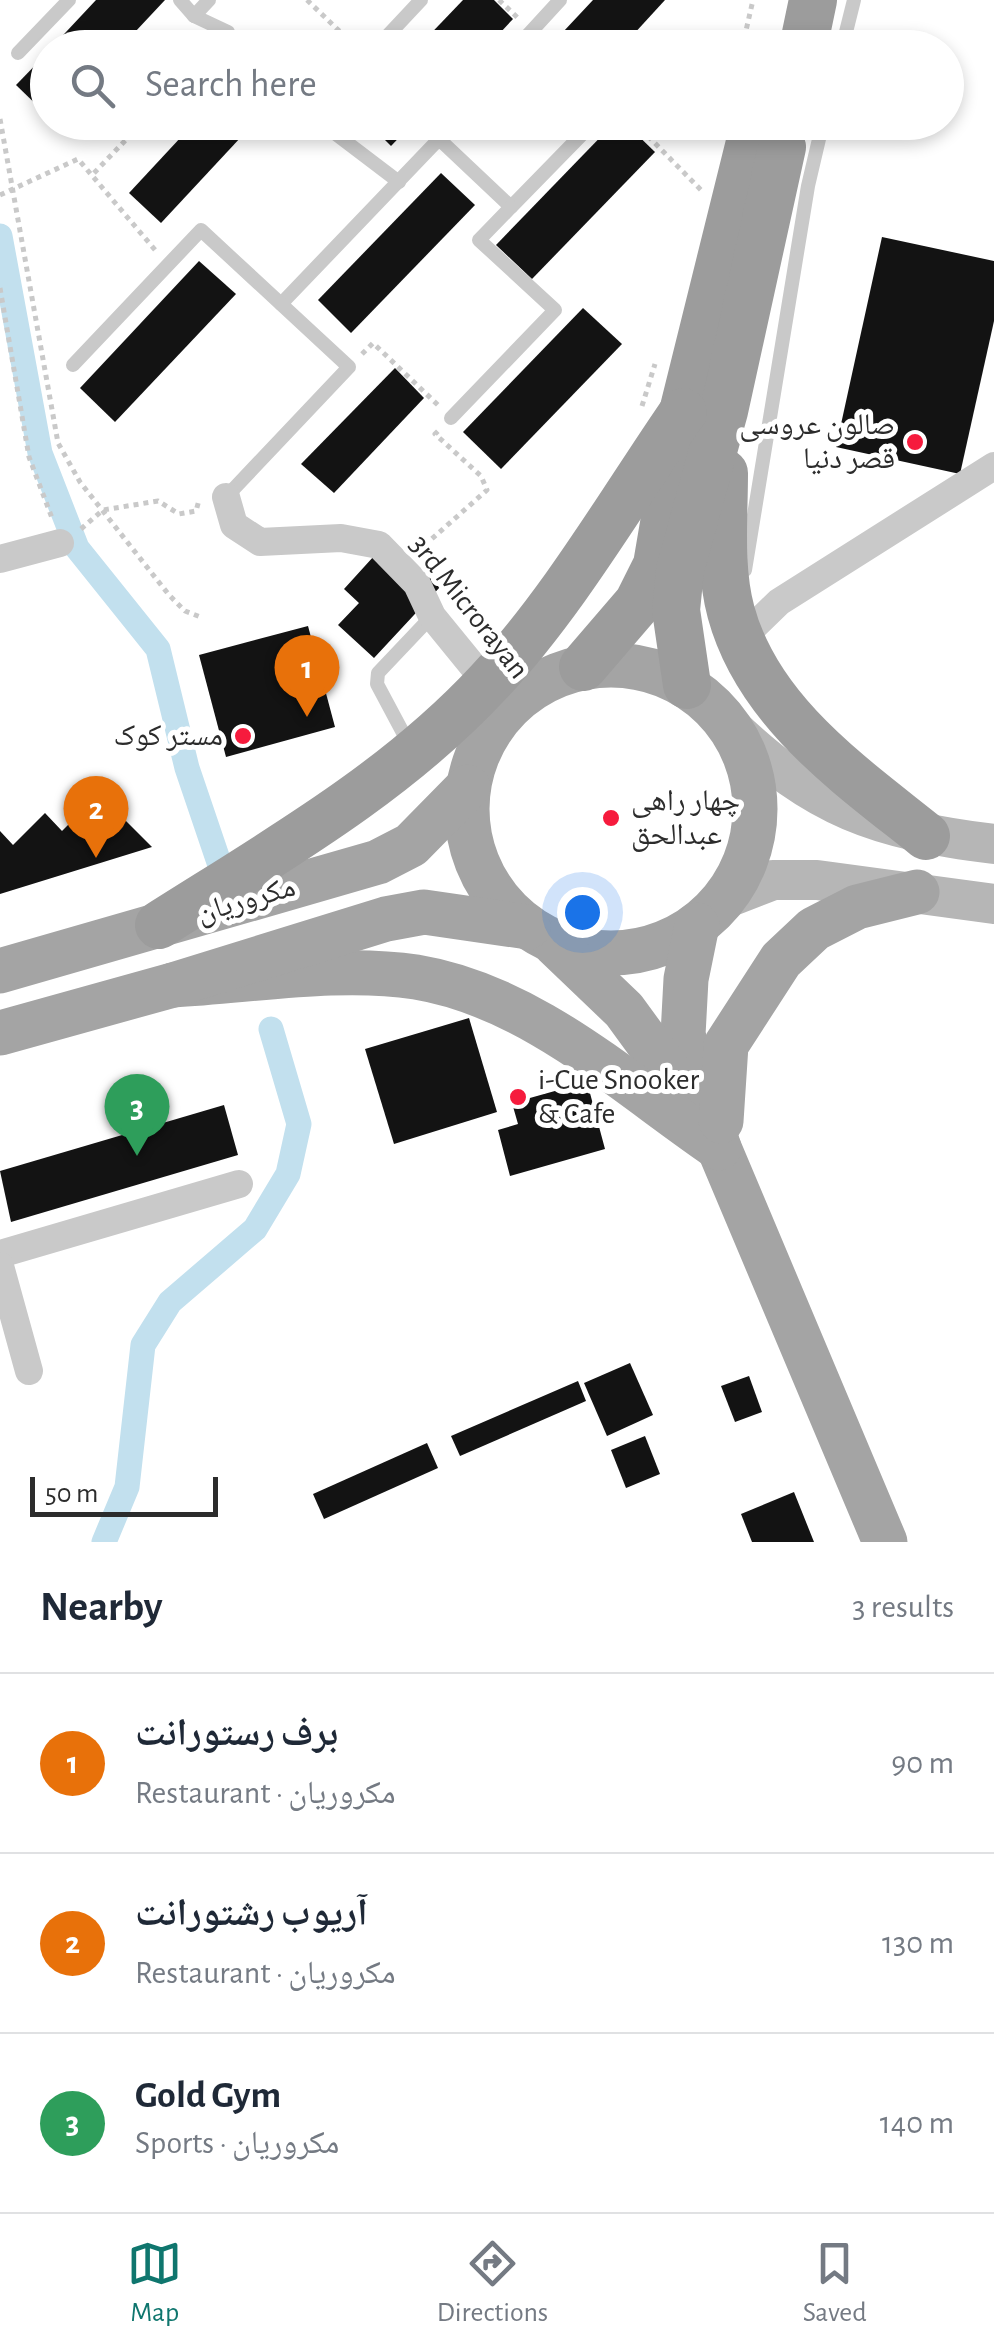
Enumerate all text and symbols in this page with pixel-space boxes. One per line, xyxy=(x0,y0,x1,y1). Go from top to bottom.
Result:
search box xyxy=(30,30,964,140)
icon: search xyxy=(65,58,120,113)
text: Search here xyxy=(145,66,317,104)
place label: صالون عروسی قصر دنیا xyxy=(739,410,895,475)
marker: صالون عروسی قصر دنیا xyxy=(904,431,926,453)
street label: 3rd Microrayan xyxy=(404,530,534,684)
pin: 1 xyxy=(274,634,340,717)
place label: مستر کوک xyxy=(113,721,223,751)
marker: مستر کوک xyxy=(232,725,254,747)
pin: 2 xyxy=(64,776,128,858)
place label: چهار راهی عبدالحق xyxy=(631,786,740,852)
marker: چهار راهی عبدالحق xyxy=(600,807,622,829)
street label: مکروریان xyxy=(193,872,299,930)
your location xyxy=(557,887,608,938)
place label: i-Cue Snooker & Cafe xyxy=(538,1065,700,1129)
pin: 3 xyxy=(104,1074,170,1156)
marker: i-Cue Snooker & Cafe xyxy=(507,1086,529,1108)
scale bar xyxy=(30,1472,218,1516)
text: 50 m xyxy=(45,1480,99,1508)
text: Nearby xyxy=(40,1586,163,1628)
text: 3 results xyxy=(852,1591,954,1623)
text: برف رستورانت xyxy=(135,1715,338,1753)
text: 1 xyxy=(67,1747,78,1779)
text: 90 m xyxy=(891,1747,954,1779)
text: Restaurant · مکروریان xyxy=(135,1777,396,1809)
text: آریوب رشتورانت xyxy=(135,1895,368,1933)
text: 2 xyxy=(65,1927,80,1959)
text: 130 m xyxy=(882,1927,954,1959)
text: Restaurant · مکروریان xyxy=(135,1957,396,1989)
text: Gold Gym xyxy=(135,2077,281,2115)
text: 3 xyxy=(66,2107,79,2139)
text: 140 m xyxy=(880,2107,954,2139)
text: Sports · مکروریان xyxy=(135,2127,339,2159)
tab: Map xyxy=(127,2236,182,2330)
tab: Directions xyxy=(437,2236,548,2330)
tab: Saved xyxy=(803,2236,867,2330)

